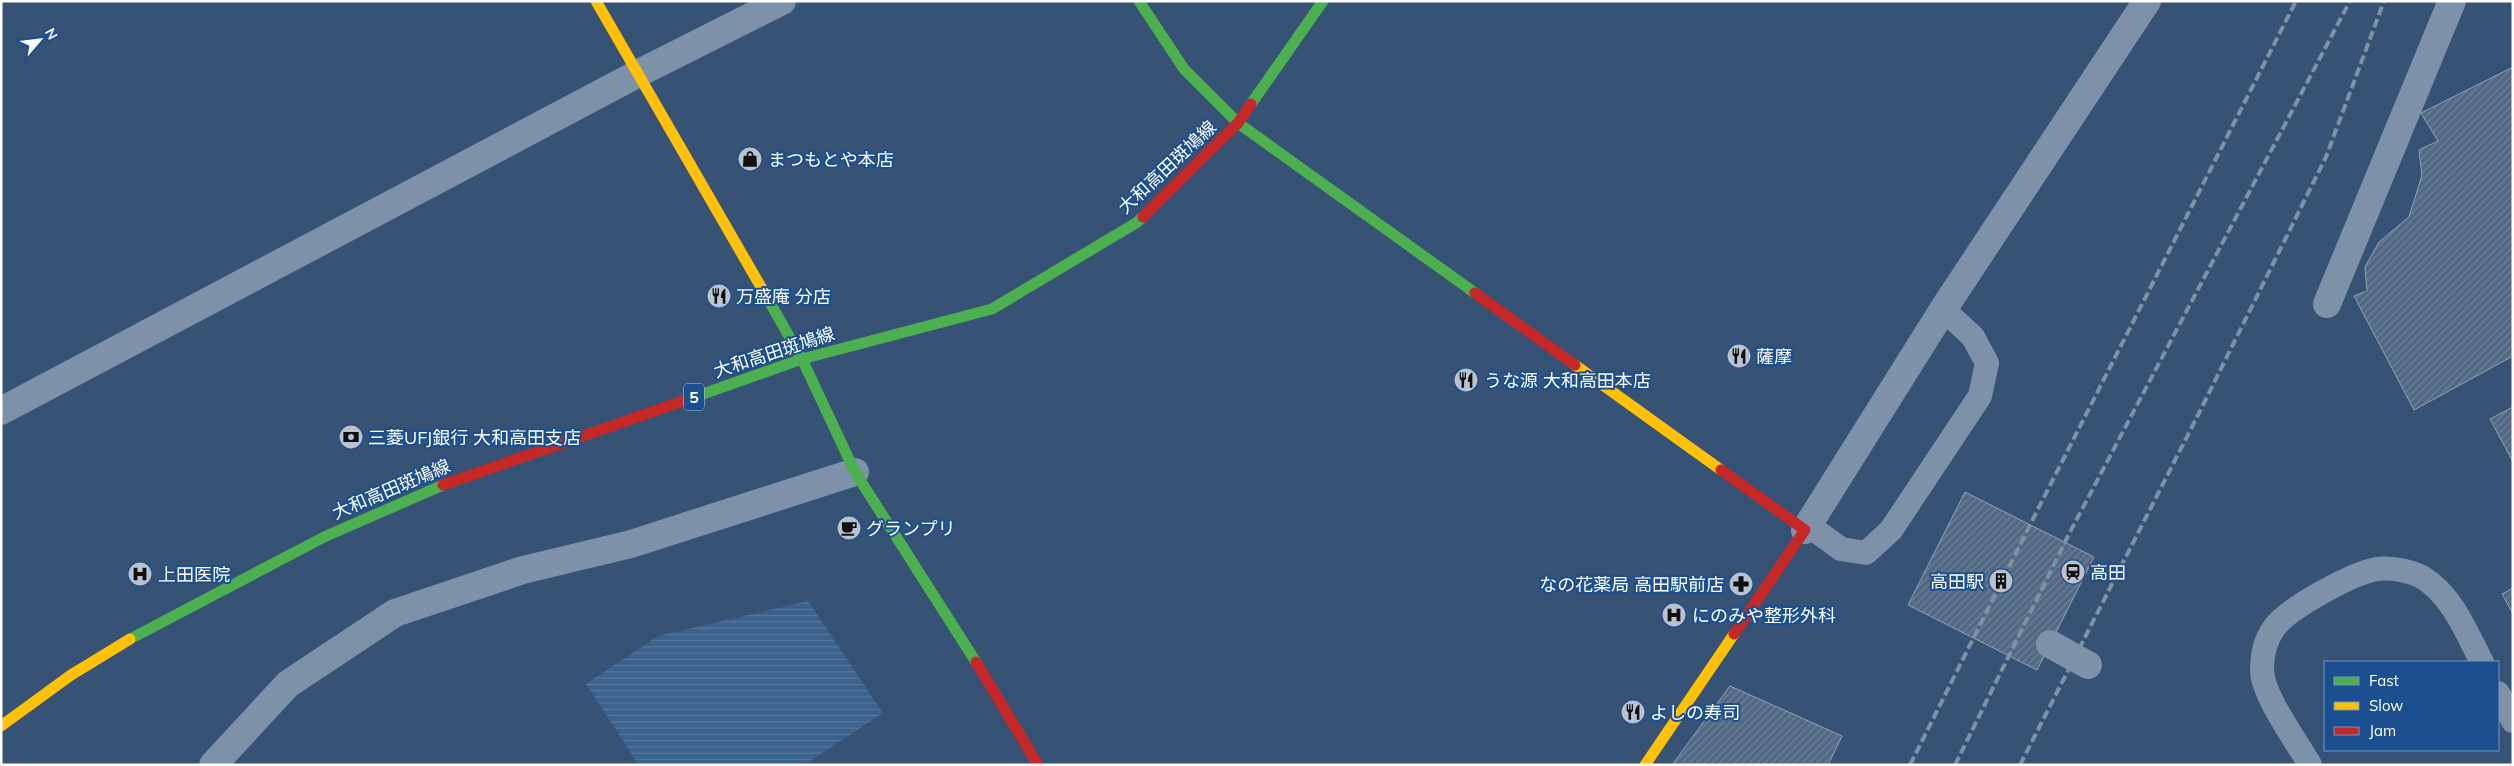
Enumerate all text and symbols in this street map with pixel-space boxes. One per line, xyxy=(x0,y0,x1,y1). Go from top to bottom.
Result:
north arrow xyxy=(15,15,65,65)
text: N xyxy=(41,25,62,43)
street label: 大和高田斑鳩線 xyxy=(1113,116,1221,218)
shop icon: まつもとや本店 xyxy=(737,146,763,172)
place label: まつもとや本店 xyxy=(768,148,894,171)
restaurant icon: 万盛庵 分店 xyxy=(706,283,732,309)
place label: 万盛庵 分店 xyxy=(736,285,831,308)
street label: 大和高田斑鳩線 xyxy=(711,322,837,382)
restaurant icon: 薩摩 xyxy=(1726,343,1752,369)
place label: 薩摩 xyxy=(1756,345,1792,368)
restaurant icon: うな源 大和高田本店 xyxy=(1453,367,1479,393)
place label: うな源 大和高田本店 xyxy=(1484,369,1651,392)
road number: 5 xyxy=(684,384,704,411)
bank icon: 三菱UFJ銀行 大和高田支店 xyxy=(338,424,364,450)
place label: 三菱UFJ銀行 大和高田支店 xyxy=(368,426,581,449)
street label: 大和高田斑鳩線 xyxy=(329,454,453,524)
cafe icon: グランプリ xyxy=(836,515,862,541)
place label: グランプリ xyxy=(866,517,955,540)
station icon: 高田 xyxy=(2060,559,2086,585)
hospital icon: 上田医院 xyxy=(127,561,153,587)
place label: 高田 xyxy=(2090,561,2126,584)
place label: 上田医院 xyxy=(158,563,230,586)
building icon: 高田駅 xyxy=(1988,568,2014,594)
place label: 高田駅 xyxy=(1930,570,1984,593)
pharmacy icon: なの花薬局 高田駅前店 xyxy=(1728,571,1754,597)
place label: なの花薬局 高田駅前店 xyxy=(1539,573,1724,596)
hospital icon: にのみや整形外科 xyxy=(1661,602,1687,628)
place label: にのみや整形外科 xyxy=(1692,604,1836,627)
legend xyxy=(2324,661,2499,751)
text: Fast xyxy=(2369,671,2399,690)
text: Slow xyxy=(2369,696,2403,715)
restaurant icon: よしの寿司 xyxy=(1620,699,1646,725)
place label: よしの寿司 xyxy=(1650,701,1740,724)
text: Jam xyxy=(2369,721,2396,740)

